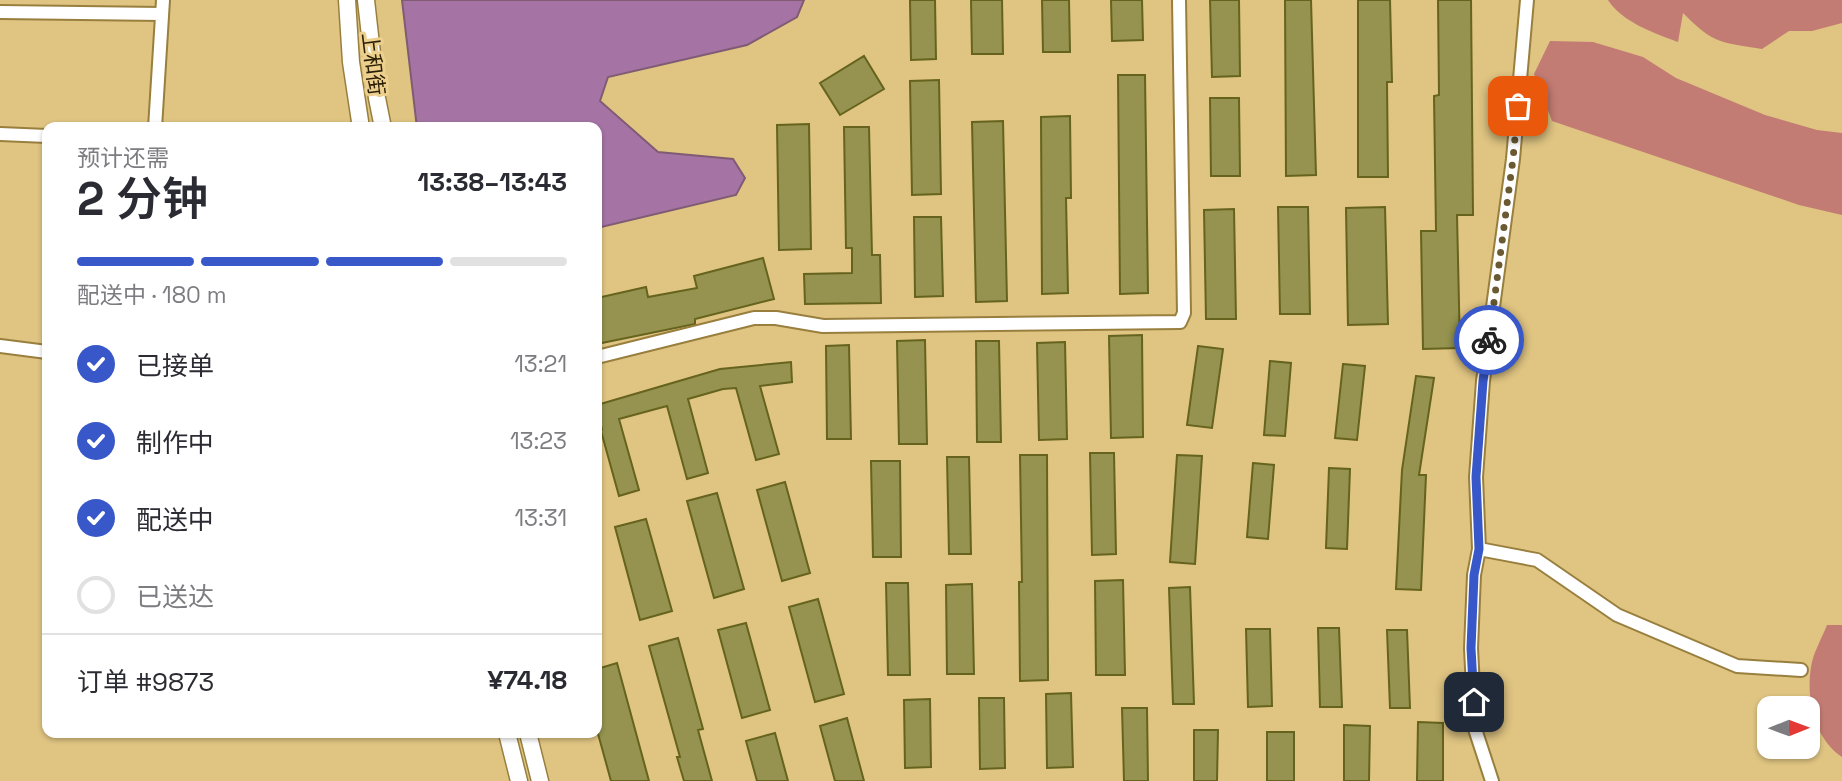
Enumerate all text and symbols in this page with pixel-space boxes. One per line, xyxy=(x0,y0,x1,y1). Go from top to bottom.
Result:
street label: 上和街 xyxy=(356,31,391,97)
pin xyxy=(1488,76,1548,136)
icon: bag xyxy=(1499,87,1537,125)
text: 预计还需 xyxy=(77,143,169,173)
text: 13:38–13:43 xyxy=(417,165,567,199)
text: 2 分钟 xyxy=(77,170,208,228)
text: 配送中 · 180 m xyxy=(77,280,227,310)
courier xyxy=(1454,305,1524,375)
icon: bike xyxy=(1470,321,1508,359)
icon: check xyxy=(77,345,115,383)
text: 已接单 xyxy=(136,349,214,383)
text: 13:21 xyxy=(514,349,567,379)
icon: check xyxy=(77,422,115,460)
text: 制作中 xyxy=(136,426,214,460)
text: 13:23 xyxy=(510,426,567,456)
icon: check xyxy=(77,499,115,537)
text: 配送中 xyxy=(136,503,214,537)
text: 13:31 xyxy=(515,503,567,533)
text: 已送达 xyxy=(136,580,214,614)
text: ¥74.18 xyxy=(487,663,567,697)
text: 订单 #9873 xyxy=(77,665,214,699)
pin xyxy=(1444,672,1504,732)
icon: home xyxy=(1455,683,1493,721)
north arrow xyxy=(1757,696,1820,760)
map controls xyxy=(1757,696,1820,759)

